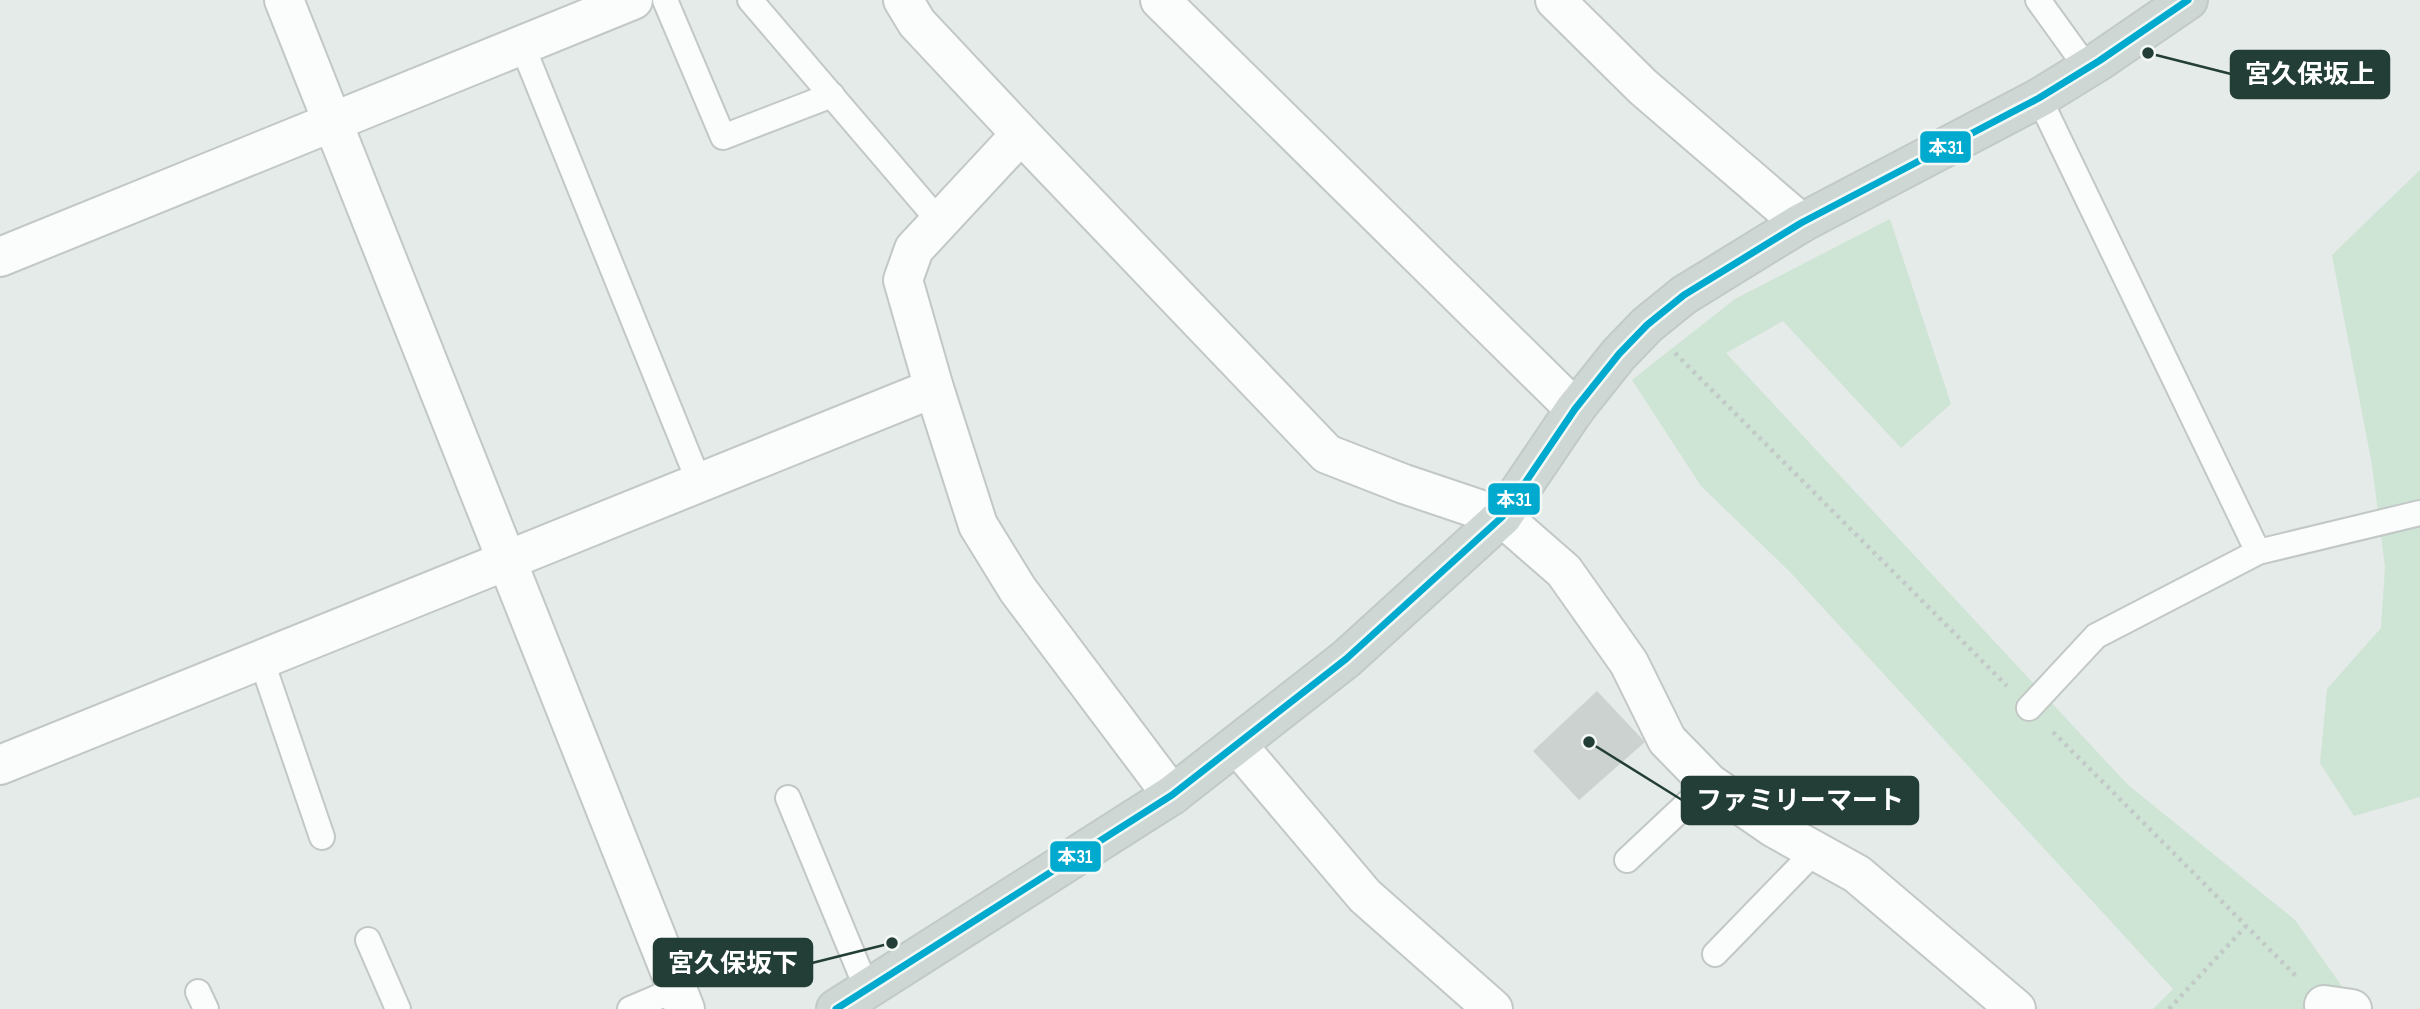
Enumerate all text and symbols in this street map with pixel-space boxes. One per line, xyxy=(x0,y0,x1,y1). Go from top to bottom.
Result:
callout: 宮久保坂上 xyxy=(2231,51,2389,98)
text: 宮久保坂上 xyxy=(2245,60,2375,91)
line badge: 本31 xyxy=(1919,130,1972,164)
text: 本31 xyxy=(1929,137,1964,160)
line badge: 本31 xyxy=(1487,482,1541,516)
text: 本31 xyxy=(1497,489,1532,512)
callout: ファミリーマート xyxy=(1682,777,1918,824)
text: ファミリーマート xyxy=(1696,786,1904,817)
line badge: 本31 xyxy=(1049,840,1102,873)
text: 本31 xyxy=(1058,846,1093,869)
callout: 宮久保坂下 xyxy=(654,939,812,986)
text: 宮久保坂下 xyxy=(668,949,798,980)

